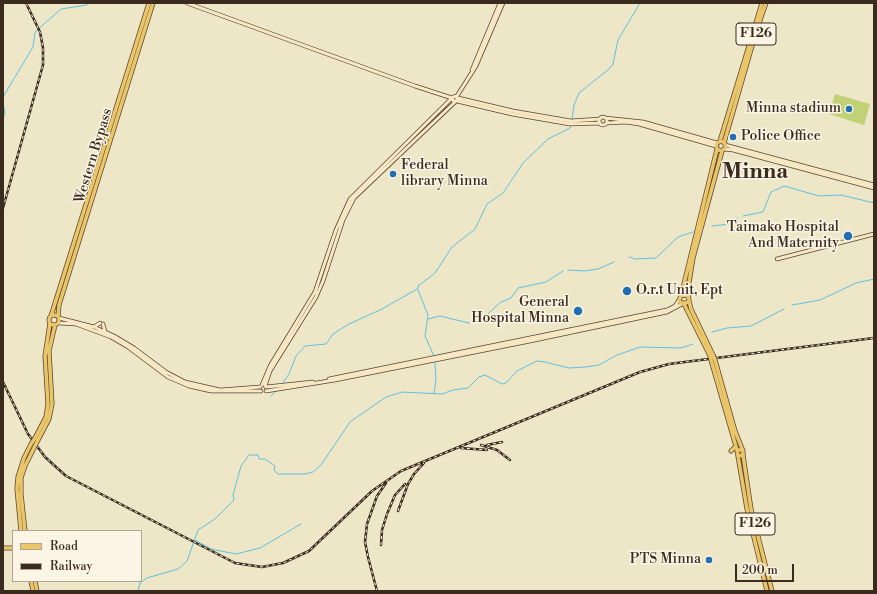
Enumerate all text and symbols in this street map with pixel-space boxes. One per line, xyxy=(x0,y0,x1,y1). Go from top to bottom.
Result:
road number: F126 xyxy=(736,23,776,45)
place label: Minna stadium xyxy=(746,101,841,117)
marker: Minna stadium xyxy=(844,104,854,114)
street label: Western Bypass xyxy=(72,107,116,205)
place label: Police Office xyxy=(741,129,821,145)
marker: Police Office xyxy=(728,132,738,142)
place label: Federal library Minna xyxy=(401,158,488,190)
district label: Minna xyxy=(722,160,788,186)
marker: Federal library Minna xyxy=(388,169,398,179)
place label: Taimako Hospital And Maternity xyxy=(727,220,839,252)
marker: Taimako Hospital And Maternity xyxy=(842,230,854,242)
place label: O.r.t Unit, Ept xyxy=(636,283,723,299)
marker: O.r.t Unit, Ept xyxy=(621,285,633,297)
place label: General Hospital Minna xyxy=(471,295,569,328)
marker: General Hospital Minna xyxy=(572,305,584,317)
road number: F126 xyxy=(735,513,775,535)
legend xyxy=(12,530,142,582)
text: Road xyxy=(50,539,78,554)
place label: PTS Minna xyxy=(630,552,701,568)
marker: PTS Minna xyxy=(704,555,714,565)
scale bar xyxy=(737,556,796,582)
text: Railway xyxy=(50,559,92,574)
text: 200 m xyxy=(742,563,778,578)

